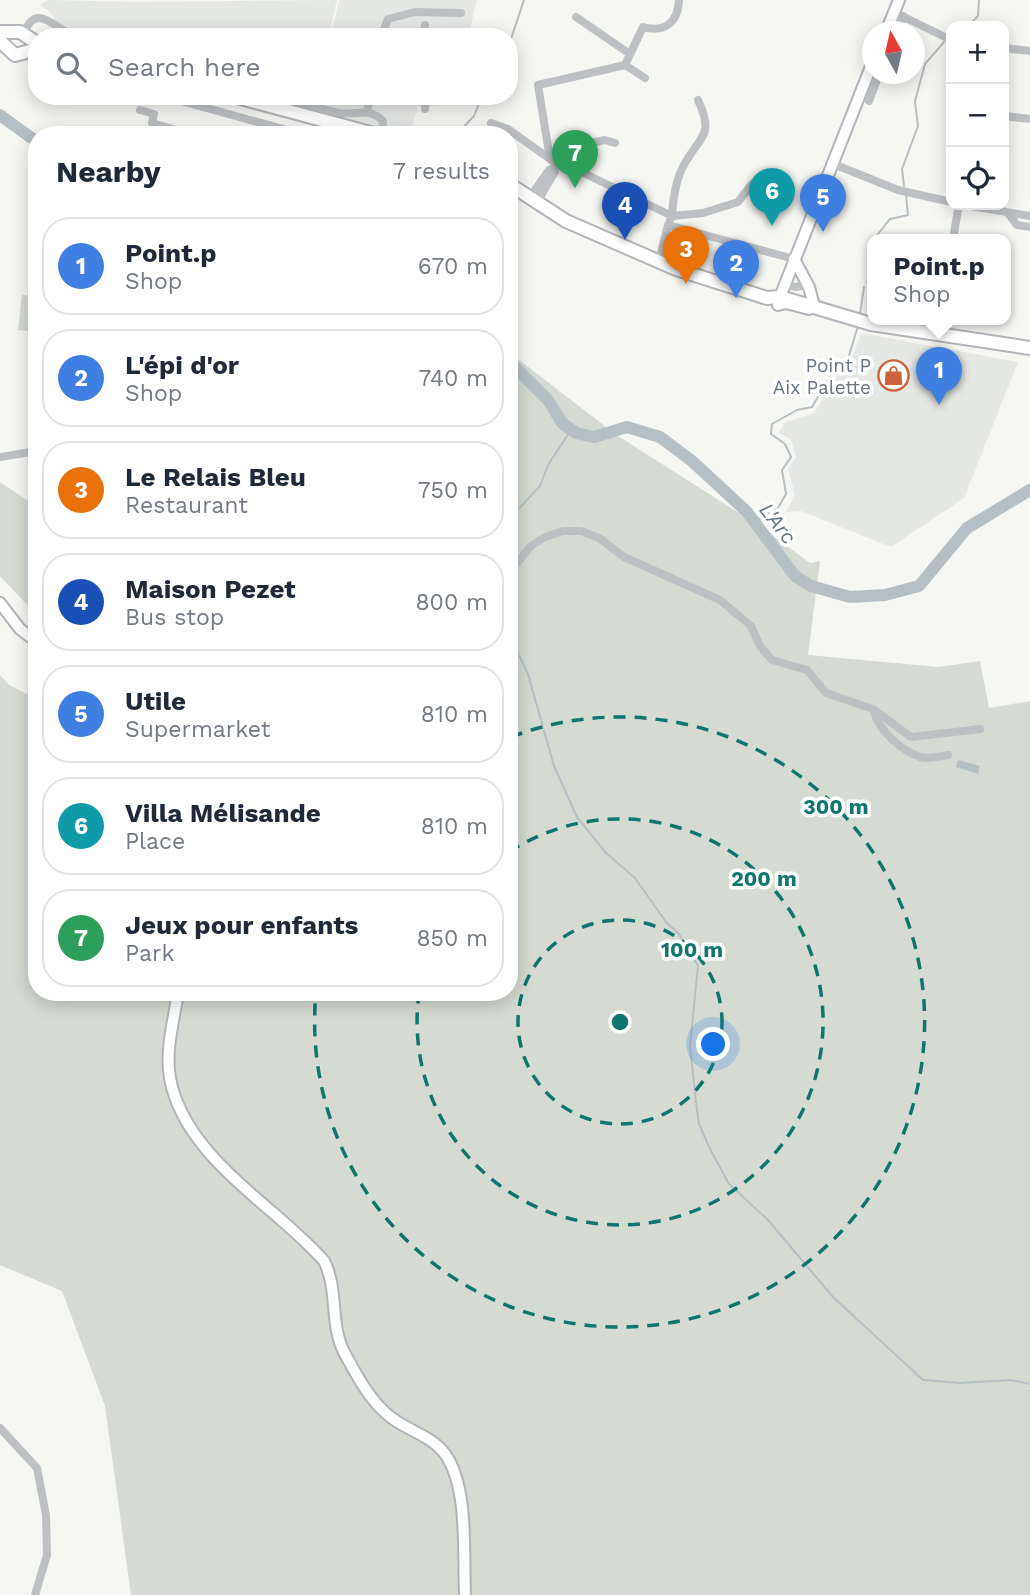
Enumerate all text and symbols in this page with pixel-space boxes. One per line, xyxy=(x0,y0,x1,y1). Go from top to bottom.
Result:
north arrow xyxy=(862,21,925,84)
map controls xyxy=(946,21,1009,210)
button: + xyxy=(946,21,1009,84)
search box xyxy=(28,28,518,105)
icon: search xyxy=(52,48,90,86)
text: Search here xyxy=(108,52,260,82)
button: − xyxy=(946,84,1009,147)
pin: 7 xyxy=(552,130,598,188)
button: locate xyxy=(946,147,1009,210)
text: Nearby xyxy=(56,154,161,189)
text: 7 results xyxy=(393,158,490,185)
pin: 6 xyxy=(749,168,795,226)
pin: 5 xyxy=(800,174,846,232)
pin: 4 xyxy=(602,182,648,240)
pin: 3 xyxy=(663,226,709,284)
popup xyxy=(867,234,1011,325)
text: Point.p xyxy=(125,238,217,268)
pin: 2 xyxy=(713,240,759,298)
text: Point.p xyxy=(893,251,985,281)
text: 1 xyxy=(76,253,86,280)
text: 670 m xyxy=(418,253,488,280)
text: Shop xyxy=(125,268,182,295)
text: Shop xyxy=(893,281,950,308)
pin: 1 xyxy=(916,347,962,405)
text: L'épi d'or xyxy=(125,350,239,380)
place label: Point P Aix Palette xyxy=(773,354,871,399)
shop icon: Point P Aix Palette xyxy=(877,359,911,393)
text: 2 xyxy=(74,365,88,392)
text: 740 m xyxy=(419,365,488,392)
text: Shop xyxy=(125,380,182,407)
text: Le Relais Bleu xyxy=(125,462,306,492)
text: 3 xyxy=(74,477,88,504)
text: 750 m xyxy=(418,477,488,504)
text: Restaurant xyxy=(125,492,248,519)
water label: L'Arc xyxy=(754,498,802,548)
text: Maison Pezet xyxy=(125,574,296,604)
text: 4 xyxy=(74,589,88,616)
text: 800 m xyxy=(415,589,488,616)
text: Bus stop xyxy=(125,604,224,631)
text: Utile xyxy=(125,686,186,716)
text: 5 xyxy=(74,701,88,728)
text: 810 m xyxy=(421,701,488,728)
text: Supermarket xyxy=(125,716,270,743)
text: 300 m xyxy=(803,794,869,819)
text: Villa Mélisande xyxy=(125,798,321,828)
text: 6 xyxy=(74,813,88,840)
text: 810 m xyxy=(421,813,488,840)
text: Place xyxy=(125,828,185,855)
text: 200 m xyxy=(731,866,797,891)
text: Jeux pour enfants xyxy=(125,910,358,940)
text: 7 xyxy=(74,925,88,952)
text: 850 m xyxy=(416,925,488,952)
text: 100 m xyxy=(661,937,723,962)
text: Park xyxy=(125,940,174,967)
centre of rings xyxy=(608,1010,632,1034)
your location xyxy=(696,1027,730,1061)

